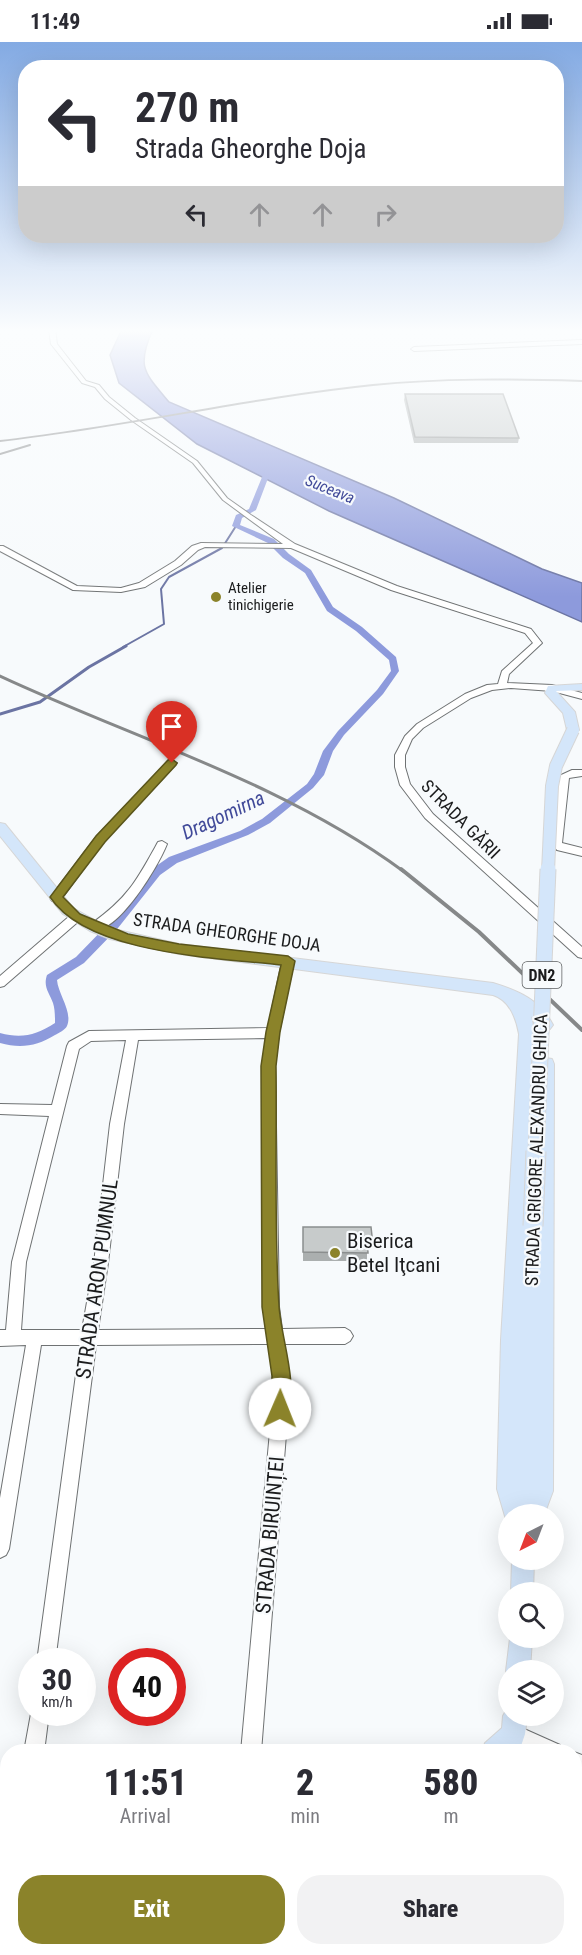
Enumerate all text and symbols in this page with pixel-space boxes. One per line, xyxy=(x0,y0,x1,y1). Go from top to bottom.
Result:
text: 11:49 xyxy=(30,9,81,34)
text: 270 m xyxy=(135,83,240,132)
icon: left xyxy=(36,84,114,162)
text: Strada Gheorghe Doja xyxy=(135,133,366,165)
icon: left xyxy=(180,198,213,231)
icon: ahead xyxy=(243,198,276,231)
icon: ahead xyxy=(306,198,339,231)
icon: right xyxy=(369,198,402,231)
water label: Suceava xyxy=(303,471,357,507)
place label: Atelier tinichigerie xyxy=(228,579,294,614)
marker: Atelier tinichigerie xyxy=(209,590,223,604)
pin xyxy=(146,701,197,763)
icon: arrive xyxy=(155,710,188,743)
street label: STRADA GĂRII xyxy=(417,775,505,863)
water label: Dragomirna xyxy=(178,785,268,845)
street label: STRADA GHEORGHE DOJA xyxy=(132,908,323,956)
road number: DN2 xyxy=(522,962,562,988)
street label: STRADA GRIGORE ALEXANDRU GHICA xyxy=(521,1013,551,1286)
street label: STRADA ARON PUMNUL xyxy=(71,1178,123,1380)
place label: Biserica Betel Iţcani xyxy=(347,1229,440,1277)
marker: Biserica Betel Iţcani xyxy=(328,1246,342,1260)
position arrow xyxy=(248,1377,312,1441)
street label: STRADA BIRUINȚEI xyxy=(251,1455,290,1615)
north arrow xyxy=(498,1504,564,1570)
map controls xyxy=(498,1504,564,1726)
button: search xyxy=(498,1582,564,1648)
speed limit sign: 40 xyxy=(108,1648,186,1726)
button: layers xyxy=(498,1660,564,1726)
text: 30 xyxy=(42,1662,72,1697)
text: km/h xyxy=(42,1693,72,1711)
text: 11:51 xyxy=(104,1762,187,1804)
text: 2 xyxy=(296,1762,314,1804)
text: 580 xyxy=(423,1762,478,1804)
text: Arrival xyxy=(120,1804,171,1828)
text: min xyxy=(291,1804,320,1828)
text: m xyxy=(443,1804,458,1828)
button: Exit xyxy=(18,1875,285,1944)
button: Share xyxy=(297,1875,564,1944)

